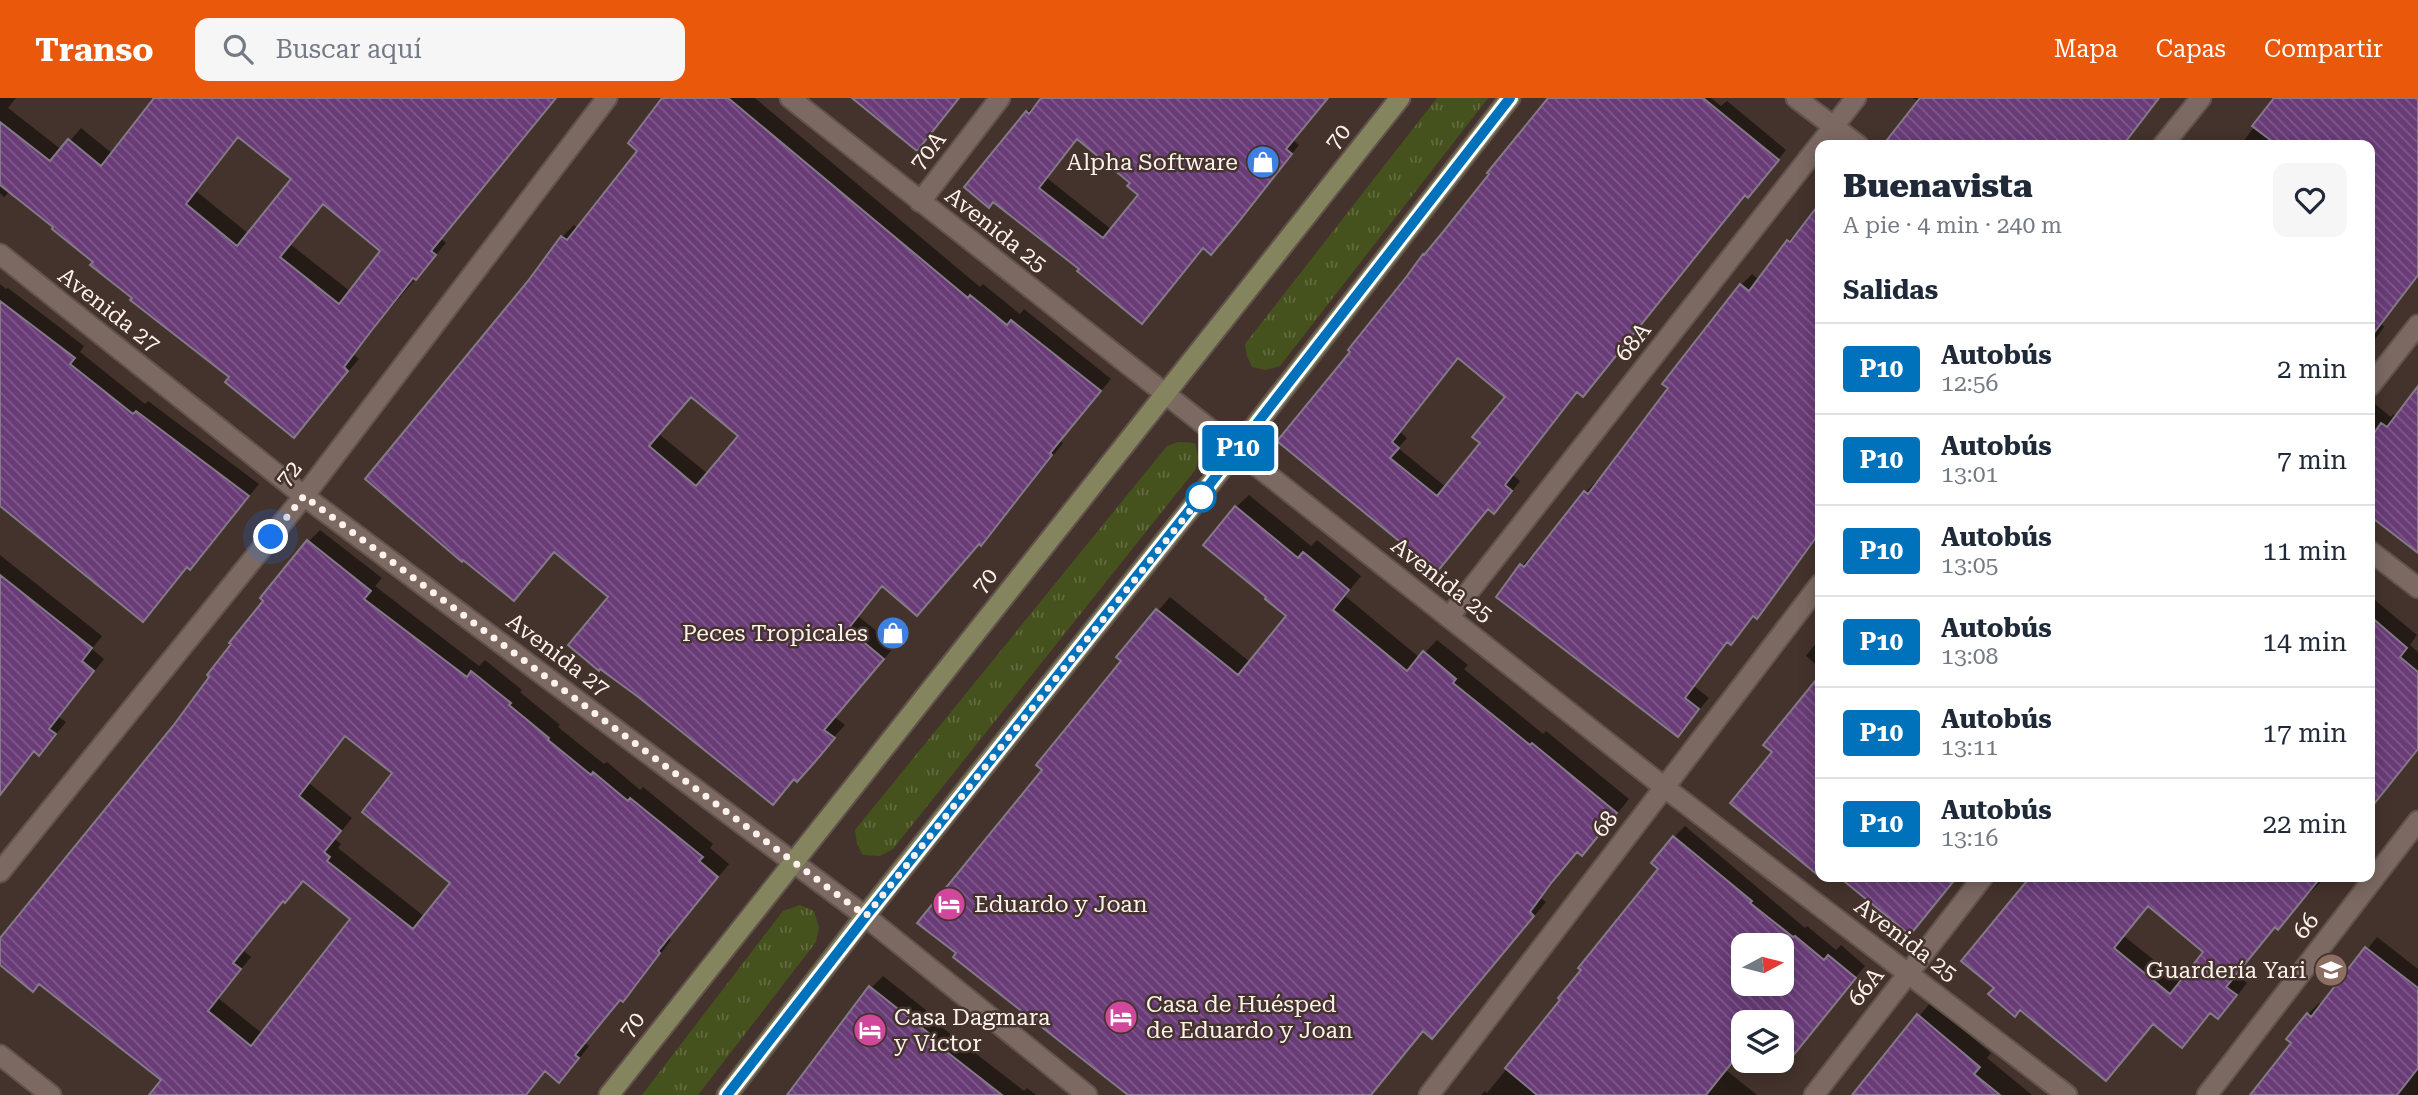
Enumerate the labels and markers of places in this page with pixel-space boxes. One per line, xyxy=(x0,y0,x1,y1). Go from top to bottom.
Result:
shop icon: Alpha Software xyxy=(1244,143,1282,181)
place label: Alpha Software xyxy=(1066,149,1238,176)
unlabelled marker xyxy=(1186,482,1216,512)
shop icon: Peces Tropicales xyxy=(874,614,912,652)
place label: Peces Tropicales xyxy=(682,620,868,647)
hotel icon: Eduardo y Joan xyxy=(930,885,968,923)
place label: Eduardo y Joan xyxy=(974,891,1148,918)
school or university icon: Guardería Yari xyxy=(2312,951,2350,989)
place label: Guardería Yari xyxy=(2146,957,2306,984)
place label: Casa de Huésped de Eduardo y Joan xyxy=(1146,991,1353,1044)
hotel icon: Casa de Huésped de Eduardo y Joan xyxy=(1102,998,1140,1036)
place label: Casa Dagmara y Víctor xyxy=(894,1004,1051,1057)
hotel icon: Casa Dagmara y Víctor xyxy=(851,1011,889,1049)

